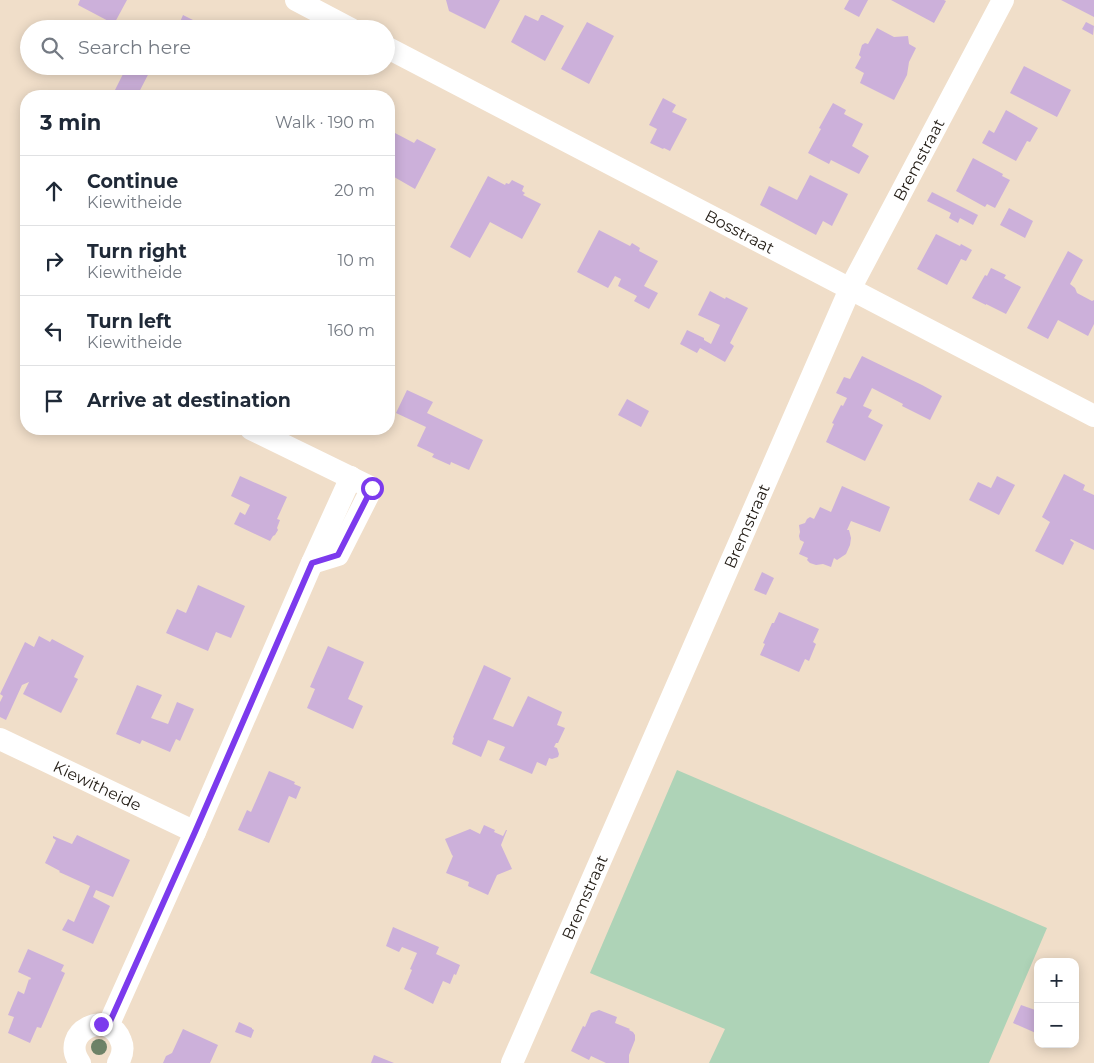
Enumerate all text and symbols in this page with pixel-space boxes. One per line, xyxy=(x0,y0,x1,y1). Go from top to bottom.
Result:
search box xyxy=(20,20,395,75)
icon: search xyxy=(38,34,66,62)
text: Search here xyxy=(78,36,191,59)
text: 3 min xyxy=(40,110,101,135)
text: Walk · 190 m xyxy=(275,113,375,132)
street label: Bremstraat xyxy=(889,115,948,204)
text: Continue xyxy=(87,170,178,193)
icon: ahead xyxy=(40,177,68,205)
text: 20 m xyxy=(334,181,375,200)
text: Kiewitheide xyxy=(87,193,182,212)
street label: Bosstraat xyxy=(702,206,778,257)
text: Turn right xyxy=(87,240,187,263)
icon: right xyxy=(40,247,68,275)
text: 10 m xyxy=(337,251,375,270)
text: Kiewitheide xyxy=(87,263,182,282)
text: Turn left xyxy=(87,310,172,333)
icon: left xyxy=(40,317,68,345)
text: 160 m xyxy=(328,321,375,340)
text: Kiewitheide xyxy=(87,333,182,352)
icon: arrive xyxy=(40,387,68,415)
text: Arrive at destination xyxy=(87,389,291,412)
route start xyxy=(361,477,384,500)
street label: Bremstraat xyxy=(720,480,774,571)
street label: Kiewitheide xyxy=(50,756,145,815)
street label: Bremstraat xyxy=(558,851,611,942)
map controls xyxy=(1034,958,1079,1048)
button: + xyxy=(1034,958,1079,1003)
button: − xyxy=(1034,1003,1079,1048)
route end xyxy=(90,1013,113,1036)

